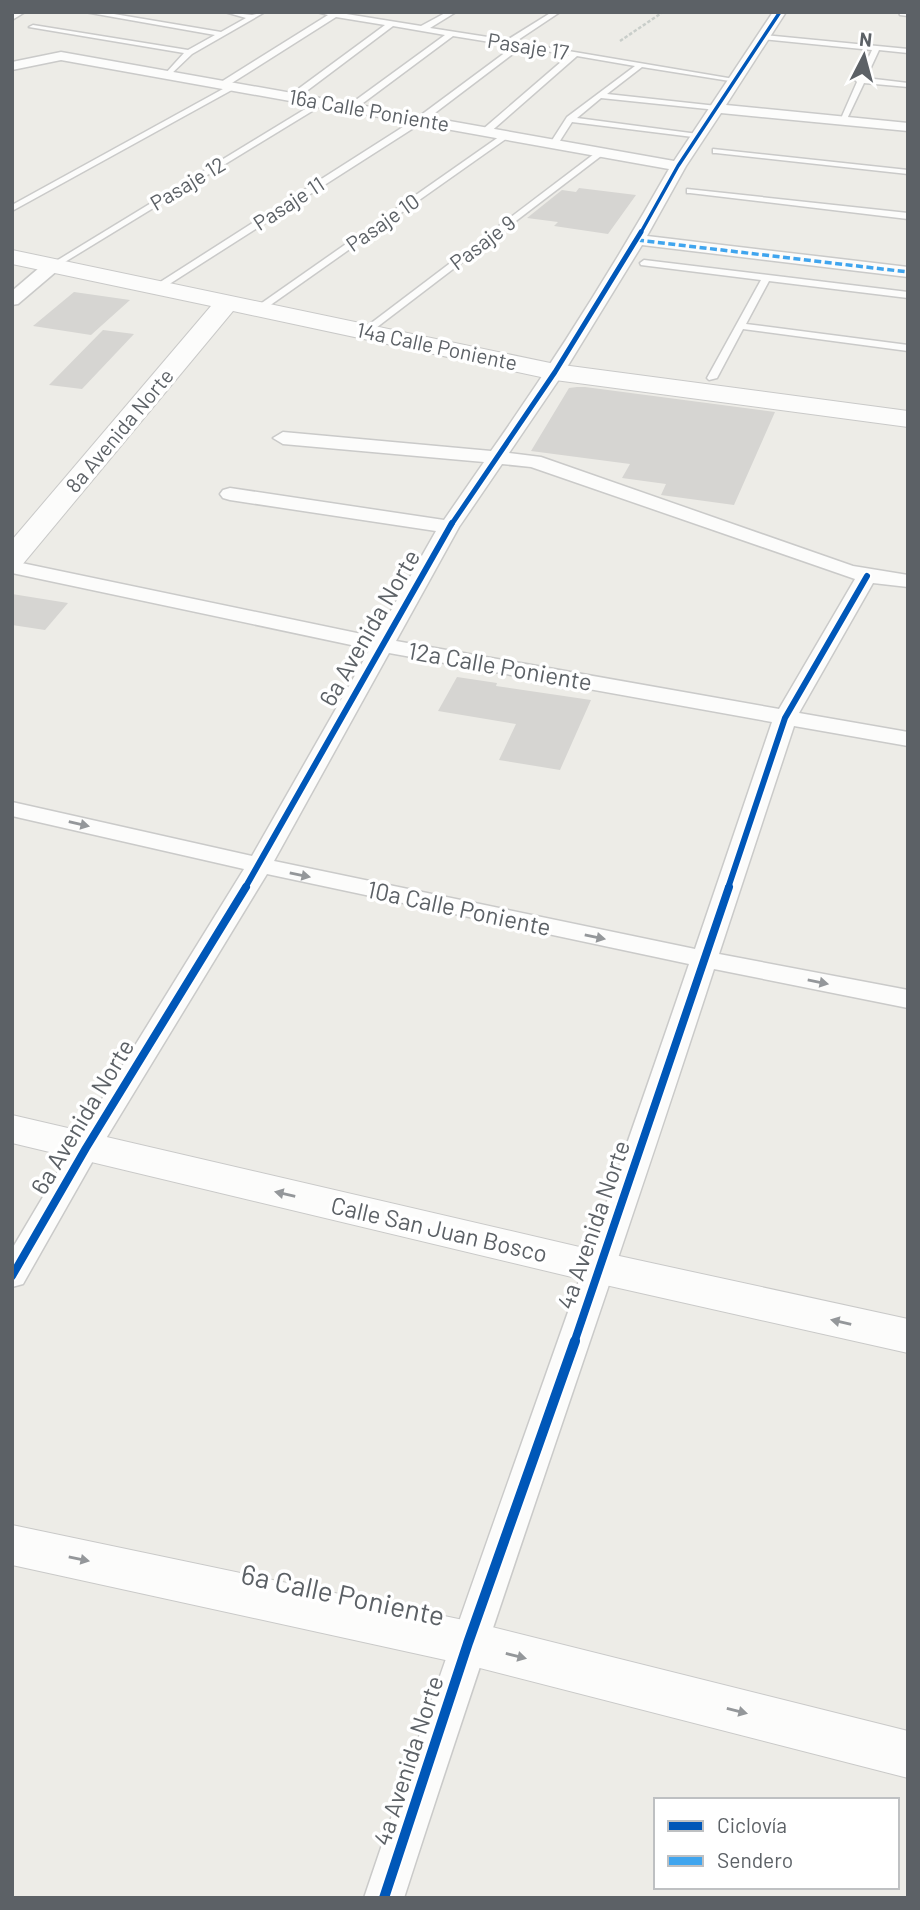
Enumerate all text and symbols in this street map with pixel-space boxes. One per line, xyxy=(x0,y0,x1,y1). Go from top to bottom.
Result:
north arrow xyxy=(829,21,899,91)
text: N xyxy=(858,26,873,51)
street label: Pasaje 17 xyxy=(486,27,571,64)
street label: 16a Calle Poniente xyxy=(287,83,452,136)
street label: Pasaje 12 xyxy=(145,151,229,215)
street label: Pasaje 11 xyxy=(248,171,328,235)
street label: Pasaje 10 xyxy=(341,188,424,256)
street label: Pasaje 9 xyxy=(444,209,520,274)
street label: 14a Calle Poniente xyxy=(355,316,520,375)
street label: 8a Avenida Norte xyxy=(60,363,178,497)
street label: 6a Avenida Norte xyxy=(312,544,425,711)
street label: 12a Calle Poniente xyxy=(406,635,595,696)
one-way arrow xyxy=(68,819,90,830)
one-way arrow xyxy=(289,870,311,881)
street label: 10a Calle Poniente xyxy=(365,874,554,941)
one-way arrow xyxy=(584,932,606,943)
one-way arrow xyxy=(807,977,829,988)
street label: 6a Avenida Norte xyxy=(24,1033,139,1199)
street label: 4a Avenida Norte xyxy=(550,1136,635,1313)
one-way arrow xyxy=(274,1189,296,1200)
street label: Calle San Juan Bosco xyxy=(328,1190,550,1268)
one-way arrow xyxy=(830,1316,852,1327)
one-way arrow xyxy=(68,1554,90,1565)
street label: 6a Calle Poniente xyxy=(238,1556,448,1632)
one-way arrow xyxy=(506,1651,528,1662)
street label: 4a Avenida Norte xyxy=(366,1672,449,1849)
one-way arrow xyxy=(727,1707,748,1717)
legend xyxy=(654,1798,899,1889)
text: Ciclovía xyxy=(717,1812,787,1837)
text: Sendero xyxy=(717,1847,793,1872)

